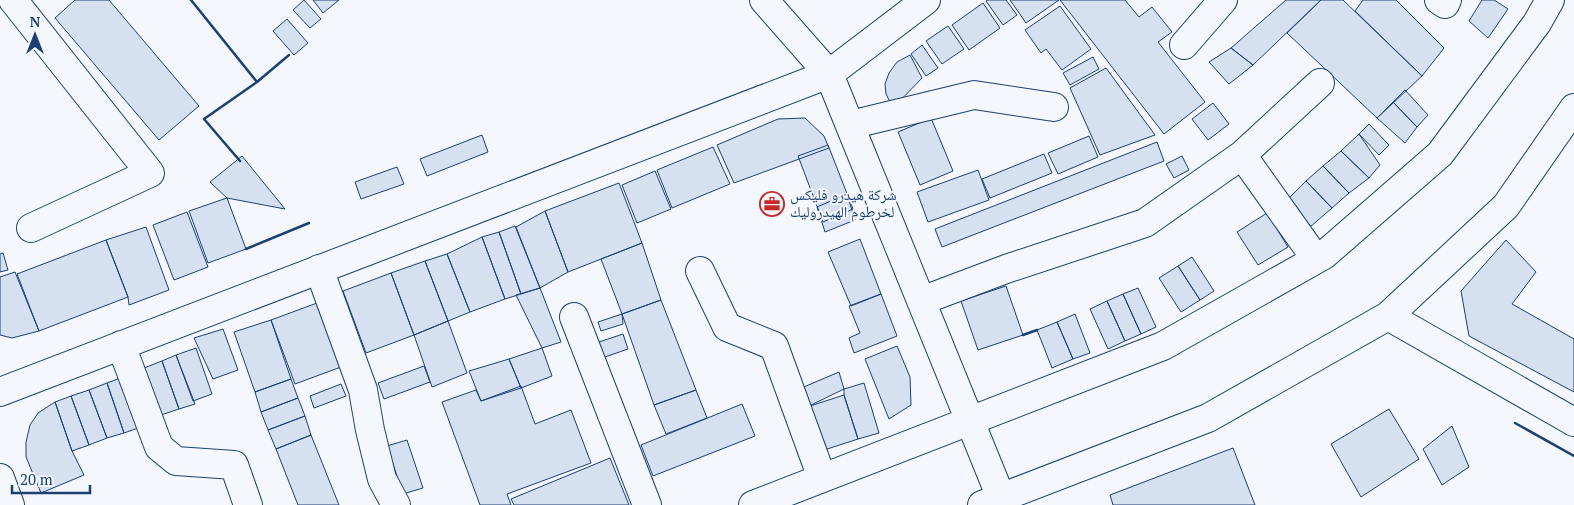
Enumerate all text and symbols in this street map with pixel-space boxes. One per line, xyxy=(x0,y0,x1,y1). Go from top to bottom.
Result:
north arrow xyxy=(10,10,60,60)
text: N xyxy=(30,12,41,31)
place label: شركة هيدرو فليكس لخرطوم الهيدروليك xyxy=(790,184,897,222)
office icon: شركة هيدرو فليكس لخرطوم الهيدروليك xyxy=(759,191,785,217)
scale bar xyxy=(12,462,90,494)
text: 20 m xyxy=(20,469,53,489)

